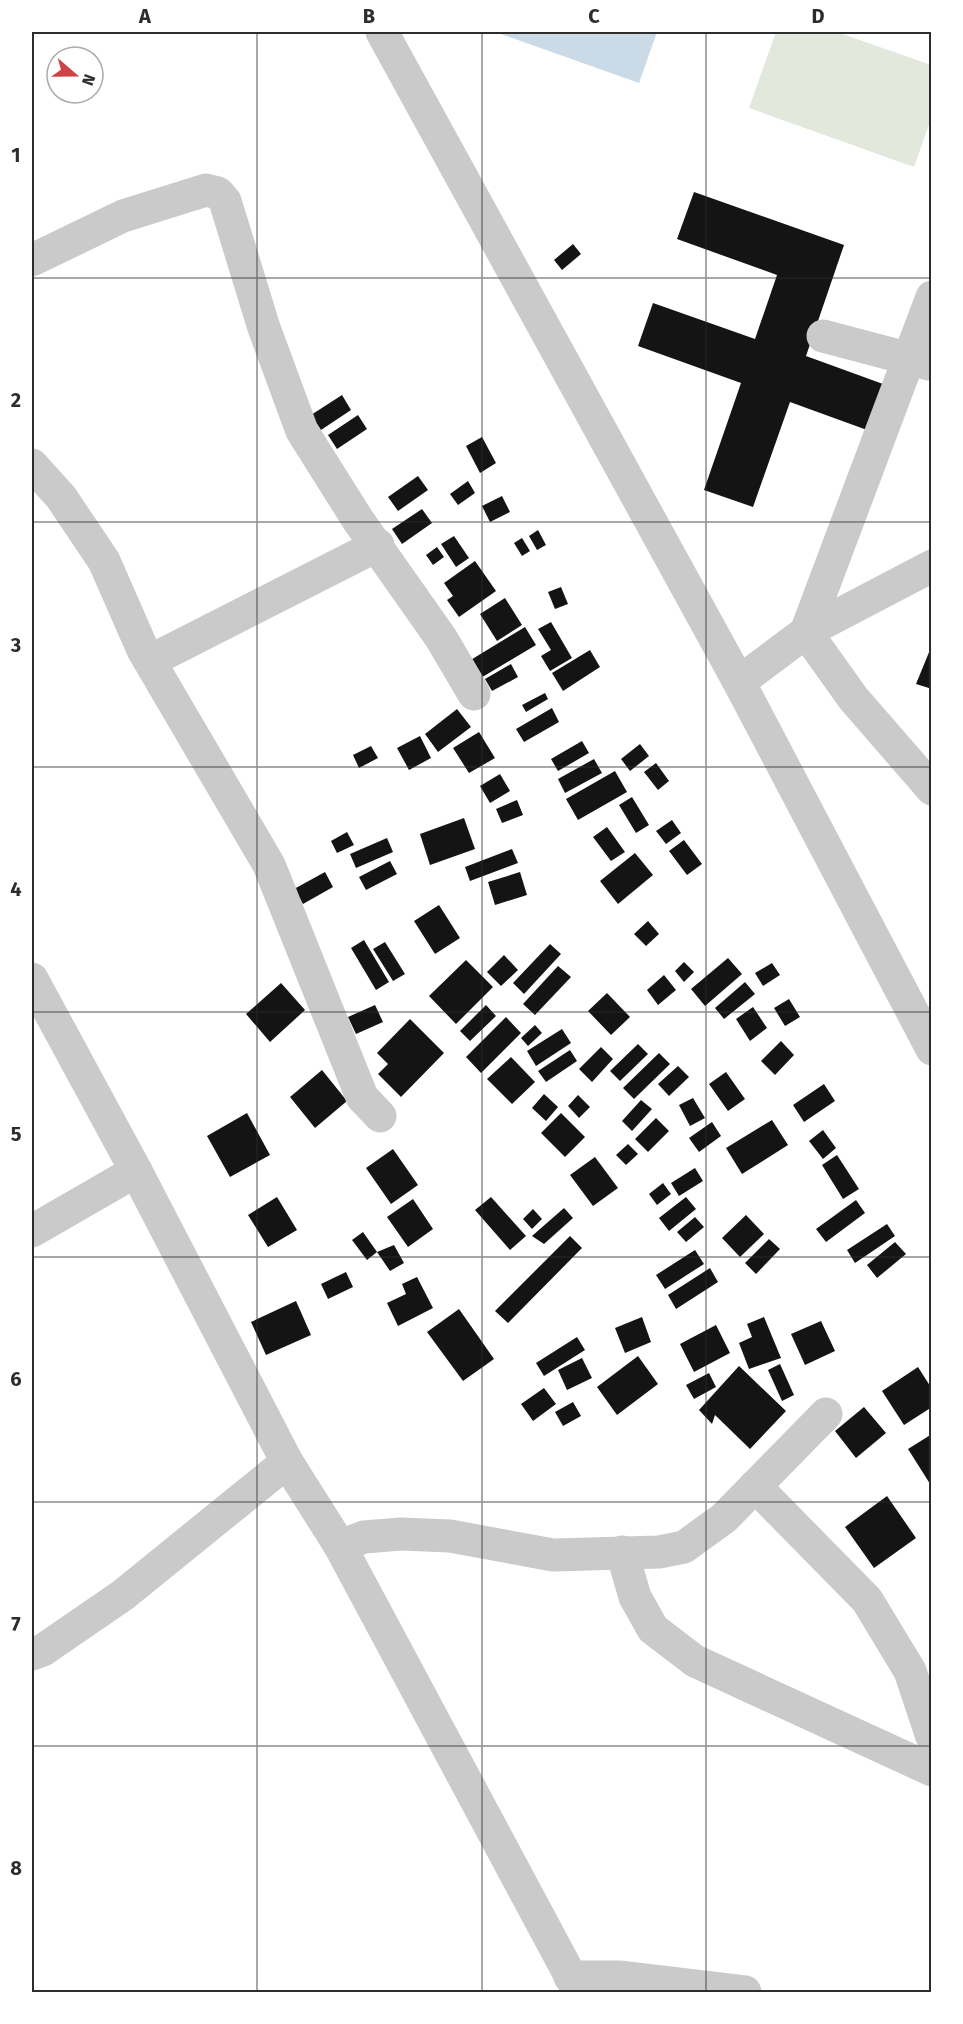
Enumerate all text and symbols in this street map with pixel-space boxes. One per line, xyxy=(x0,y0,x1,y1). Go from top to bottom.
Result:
text: A xyxy=(138,4,152,28)
text: B xyxy=(363,4,375,28)
text: C xyxy=(588,4,600,28)
text: D xyxy=(811,4,825,28)
north arrow xyxy=(45,45,105,105)
text: N xyxy=(78,72,99,88)
text: 1 xyxy=(11,143,21,167)
text: 2 xyxy=(11,388,21,412)
text: 3 xyxy=(10,633,21,657)
text: 4 xyxy=(10,877,22,901)
text: 5 xyxy=(11,1122,22,1146)
text: 6 xyxy=(10,1367,22,1391)
text: 7 xyxy=(11,1612,21,1636)
text: 8 xyxy=(10,1856,22,1880)

